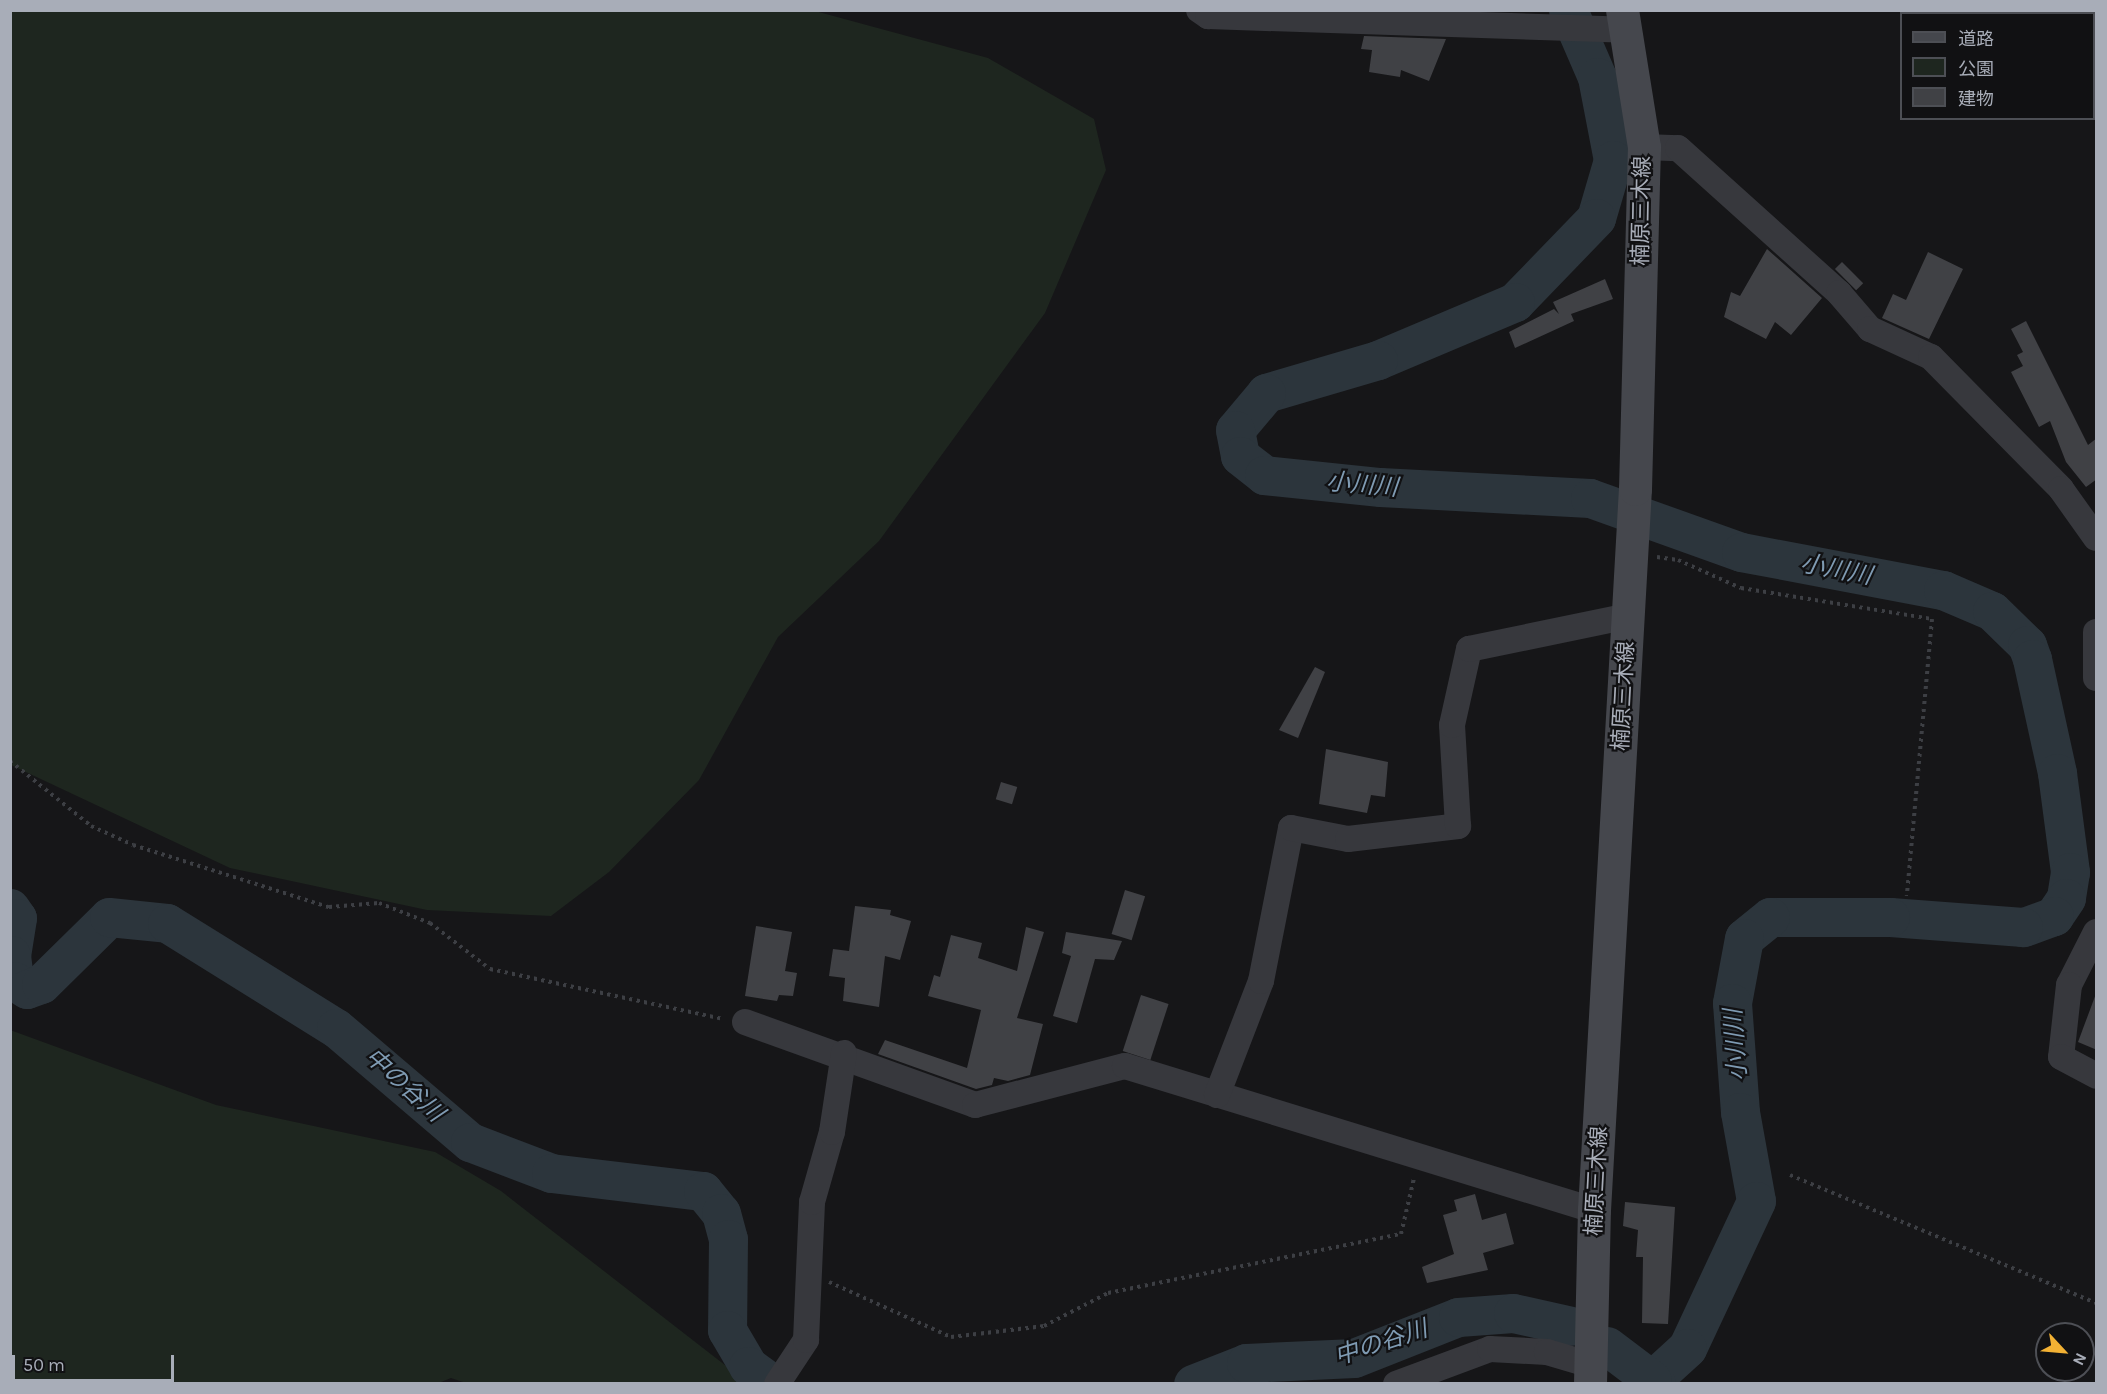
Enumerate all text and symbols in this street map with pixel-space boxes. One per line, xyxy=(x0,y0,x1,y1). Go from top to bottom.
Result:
legend xyxy=(1900,12,2095,120)
text: 道路 xyxy=(1958,28,1994,50)
text: 公園 xyxy=(1958,58,1994,80)
text: 建物 xyxy=(1958,88,1994,110)
street label: 楠原三木線 xyxy=(1628,156,1656,266)
water label: 小川川 xyxy=(1325,468,1399,502)
water label: 小川川 xyxy=(1798,549,1874,591)
street label: 楠原三木線 xyxy=(1608,640,1640,752)
water label: 小川川 xyxy=(1719,1008,1753,1082)
water label: 中の谷川 xyxy=(359,1042,449,1128)
street label: 楠原三木線 xyxy=(1581,1125,1613,1237)
water label: 中の谷川 xyxy=(1331,1314,1431,1372)
north arrow xyxy=(2035,1322,2095,1382)
scale bar xyxy=(15,1343,177,1381)
text: N xyxy=(2069,1350,2091,1369)
text: 50 m xyxy=(23,1354,65,1376)

